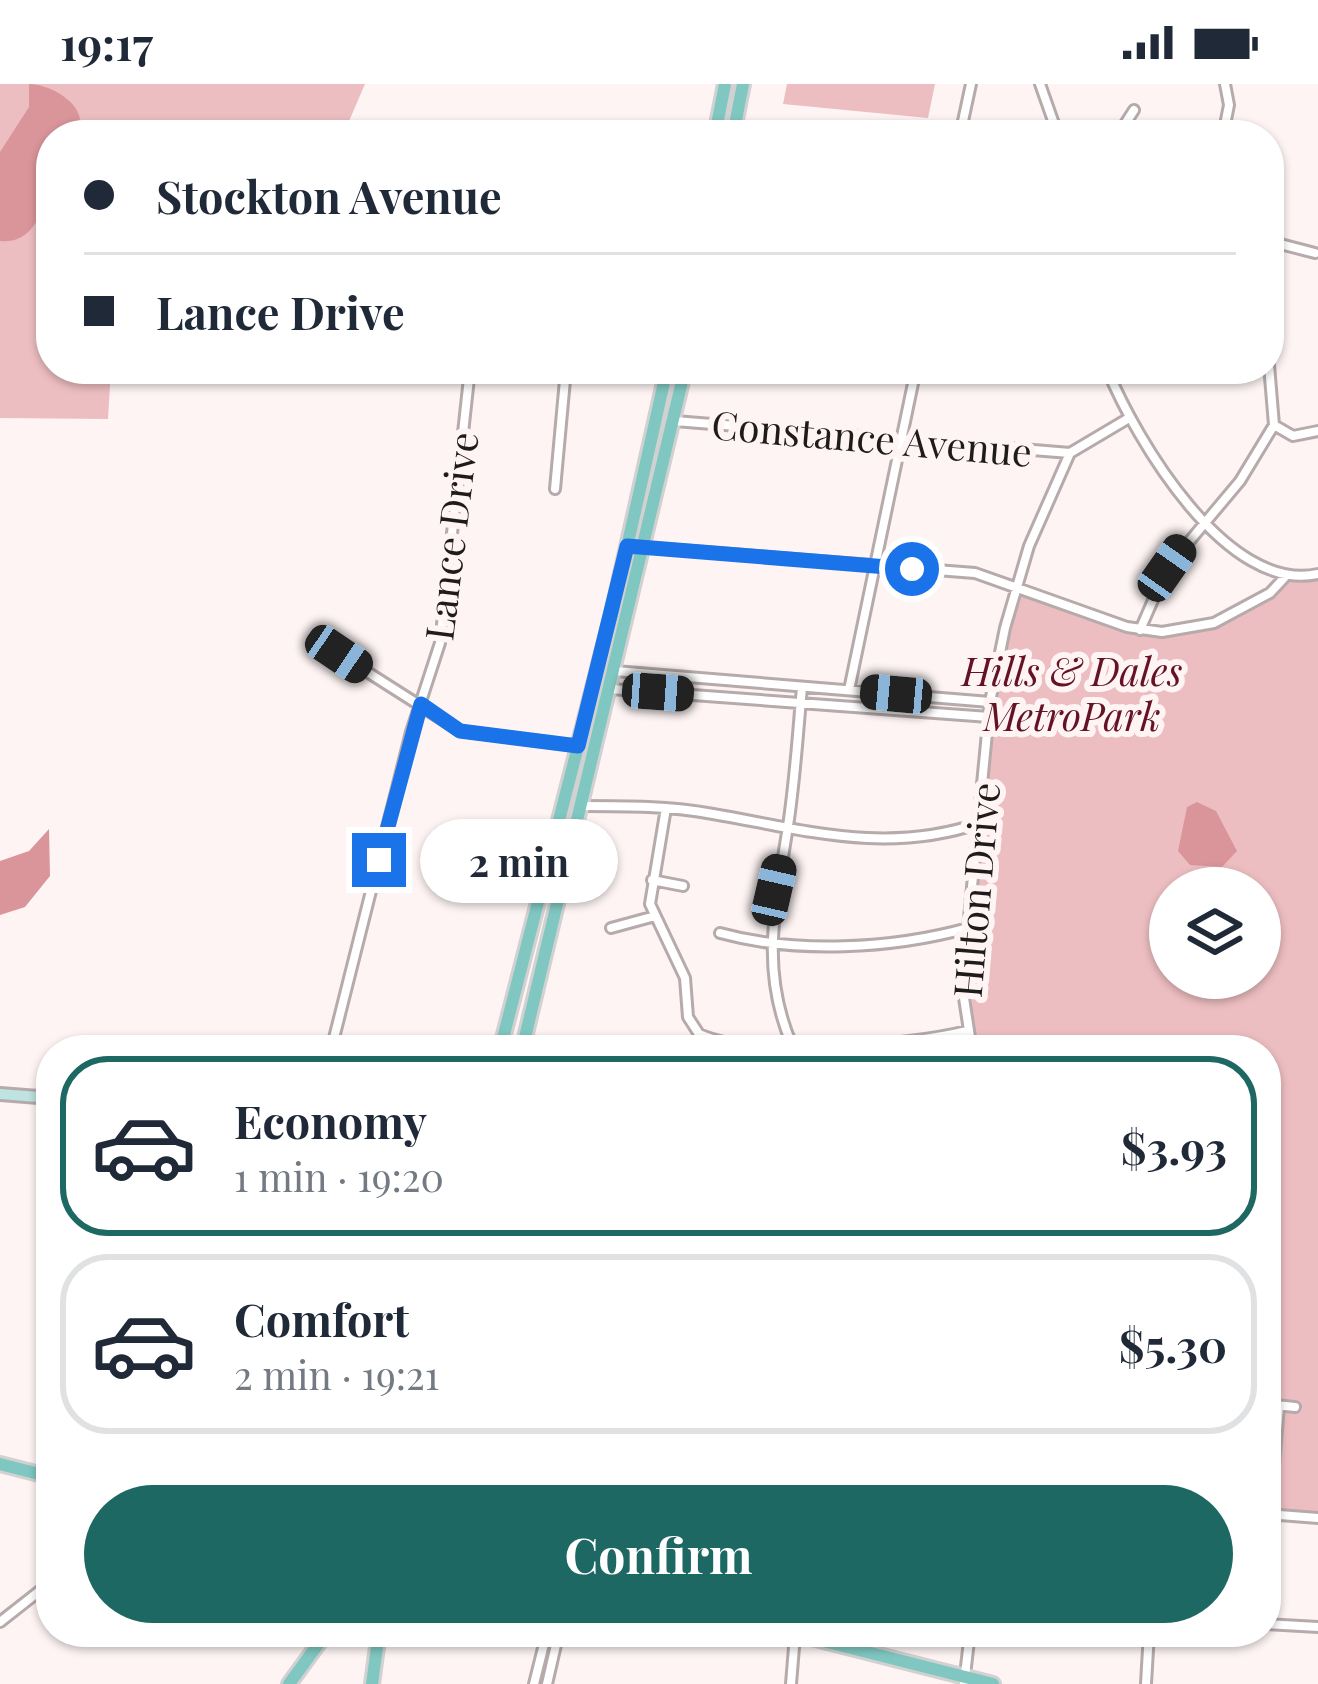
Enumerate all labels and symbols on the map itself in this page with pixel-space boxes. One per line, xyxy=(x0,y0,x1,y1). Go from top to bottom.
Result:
street label: Constance Avenue xyxy=(710,397,1034,477)
street label: Lance Drive xyxy=(411,429,489,643)
car xyxy=(1132,528,1202,608)
route start xyxy=(885,542,939,596)
car xyxy=(299,619,379,689)
park label: Hills & Dales MetroPark xyxy=(960,644,1183,741)
car xyxy=(621,672,695,712)
car xyxy=(859,673,933,715)
street label: Hilton Drive xyxy=(940,780,1010,1000)
callout: 2 min xyxy=(421,818,619,902)
route end xyxy=(352,833,406,887)
car xyxy=(748,851,800,929)

